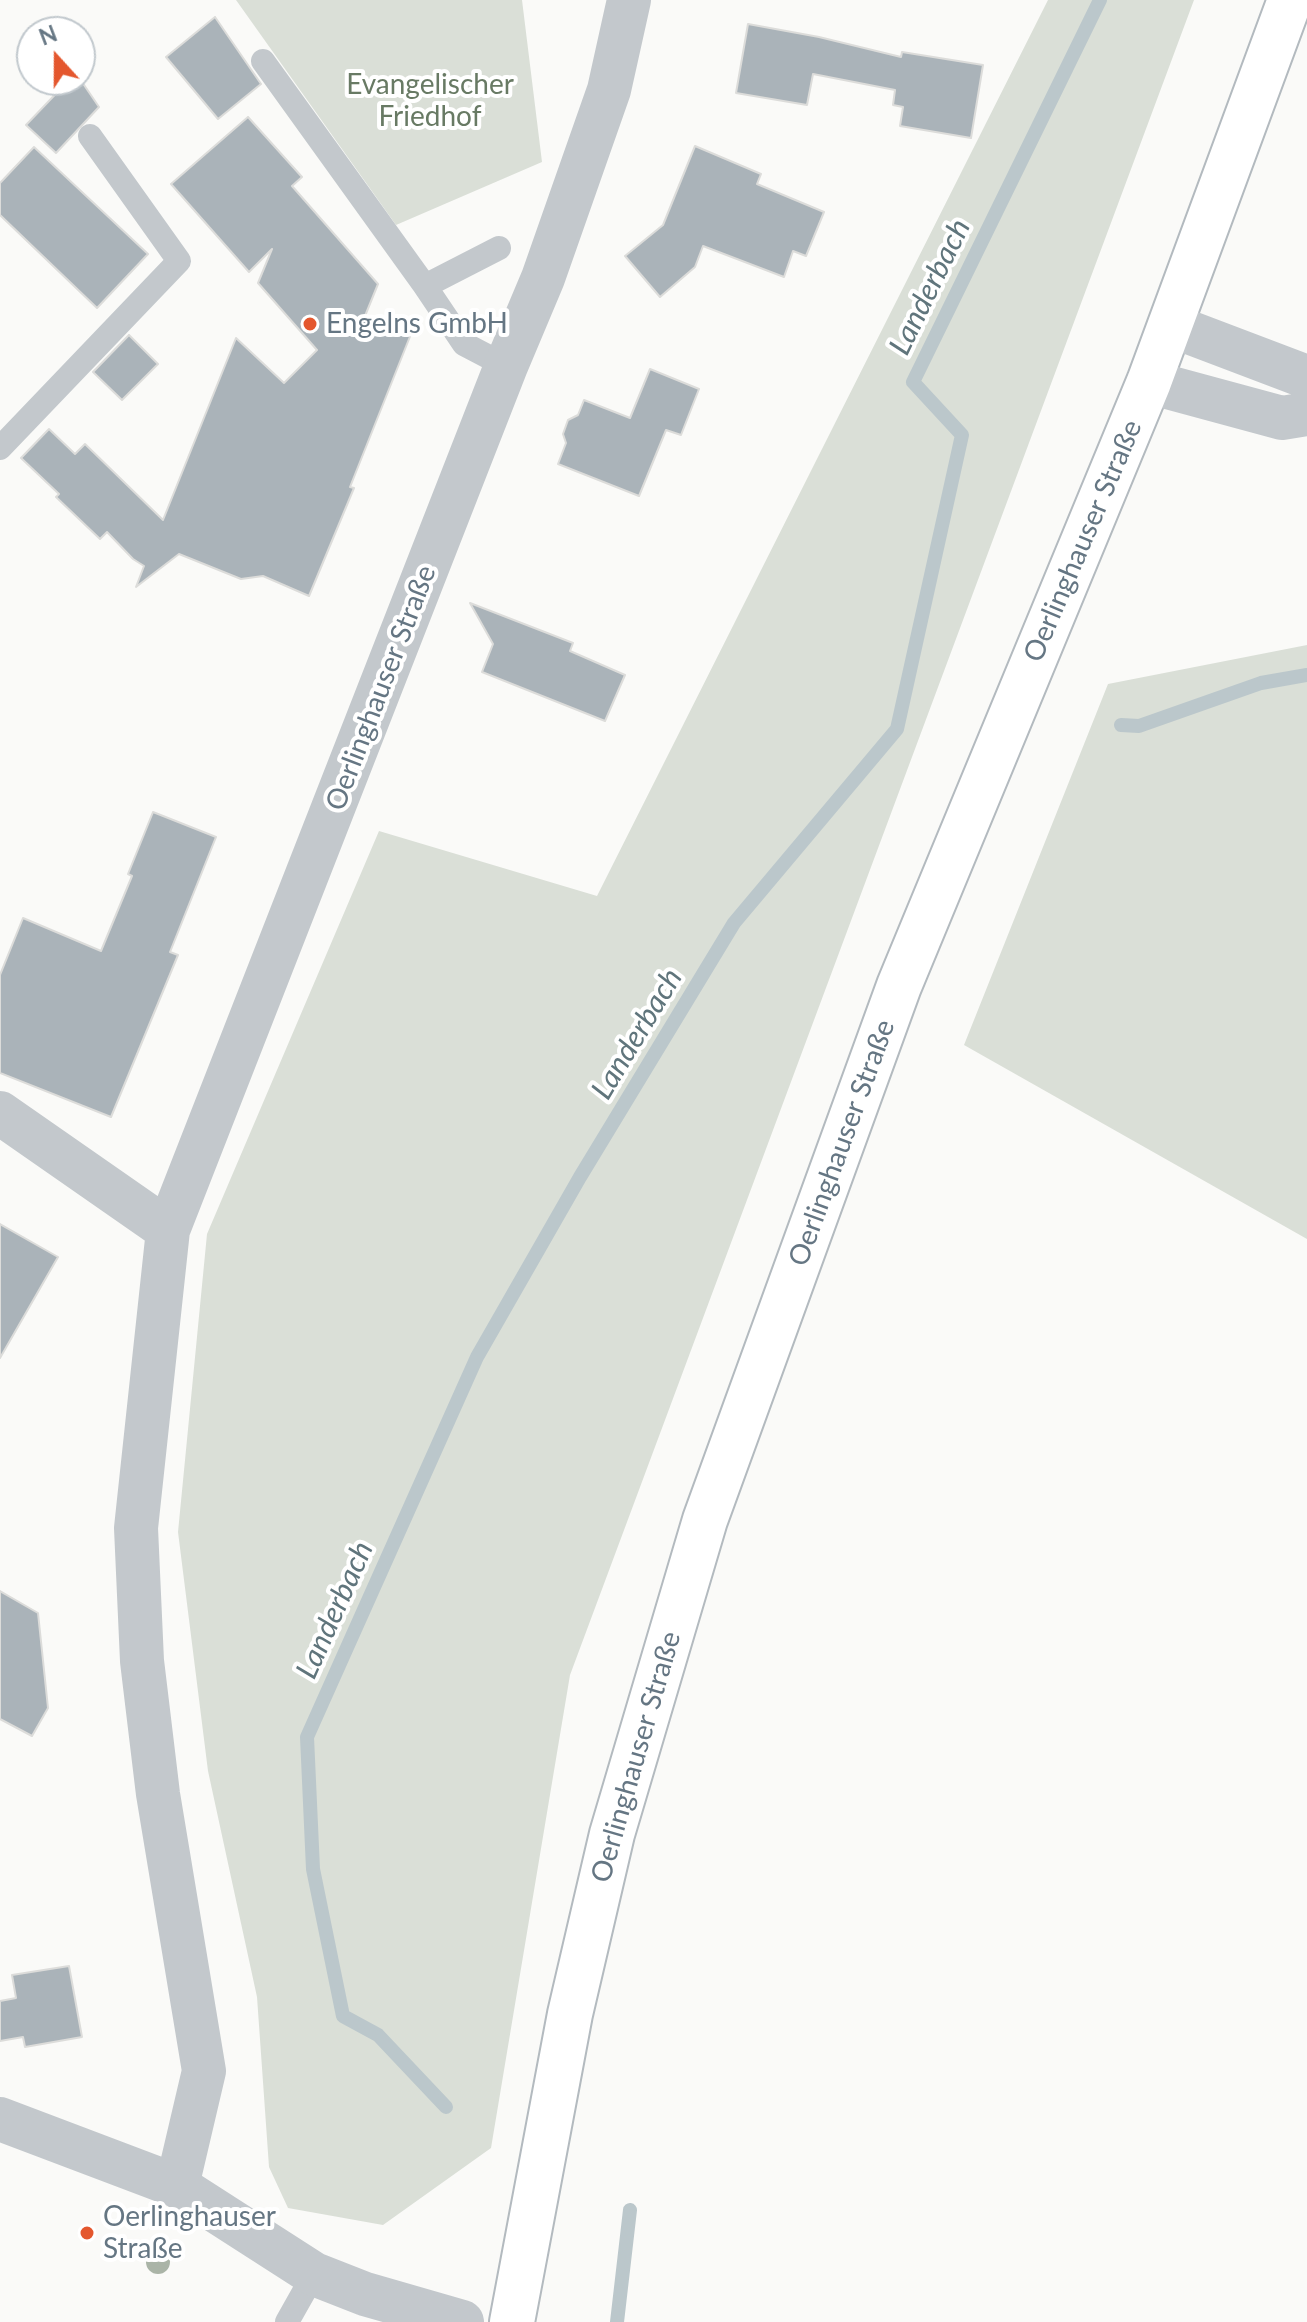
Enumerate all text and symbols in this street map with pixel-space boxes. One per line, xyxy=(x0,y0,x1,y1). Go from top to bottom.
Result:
north arrow xyxy=(16,16,96,96)
text: N xyxy=(35,19,61,51)
park label: Evangelischer Friedhof xyxy=(346,68,514,134)
water label: Landerbach xyxy=(882,213,978,361)
place label: Engelns GmbH xyxy=(326,307,508,341)
marker: Engelns GmbH xyxy=(301,315,319,333)
street label: Oerlinghauser Straße xyxy=(1017,415,1149,667)
street label: Oerlinghauser Straße xyxy=(319,561,443,815)
water label: Landerbach xyxy=(584,962,690,1106)
street label: Oerlinghauser Straße xyxy=(782,1015,902,1271)
water label: Landerbach xyxy=(289,1536,381,1684)
street label: Oerlinghauser Straße xyxy=(584,1628,688,1886)
place label: Oerlinghauser Straße xyxy=(103,2200,276,2266)
marker: Oerlinghauser Straße xyxy=(78,2224,96,2242)

